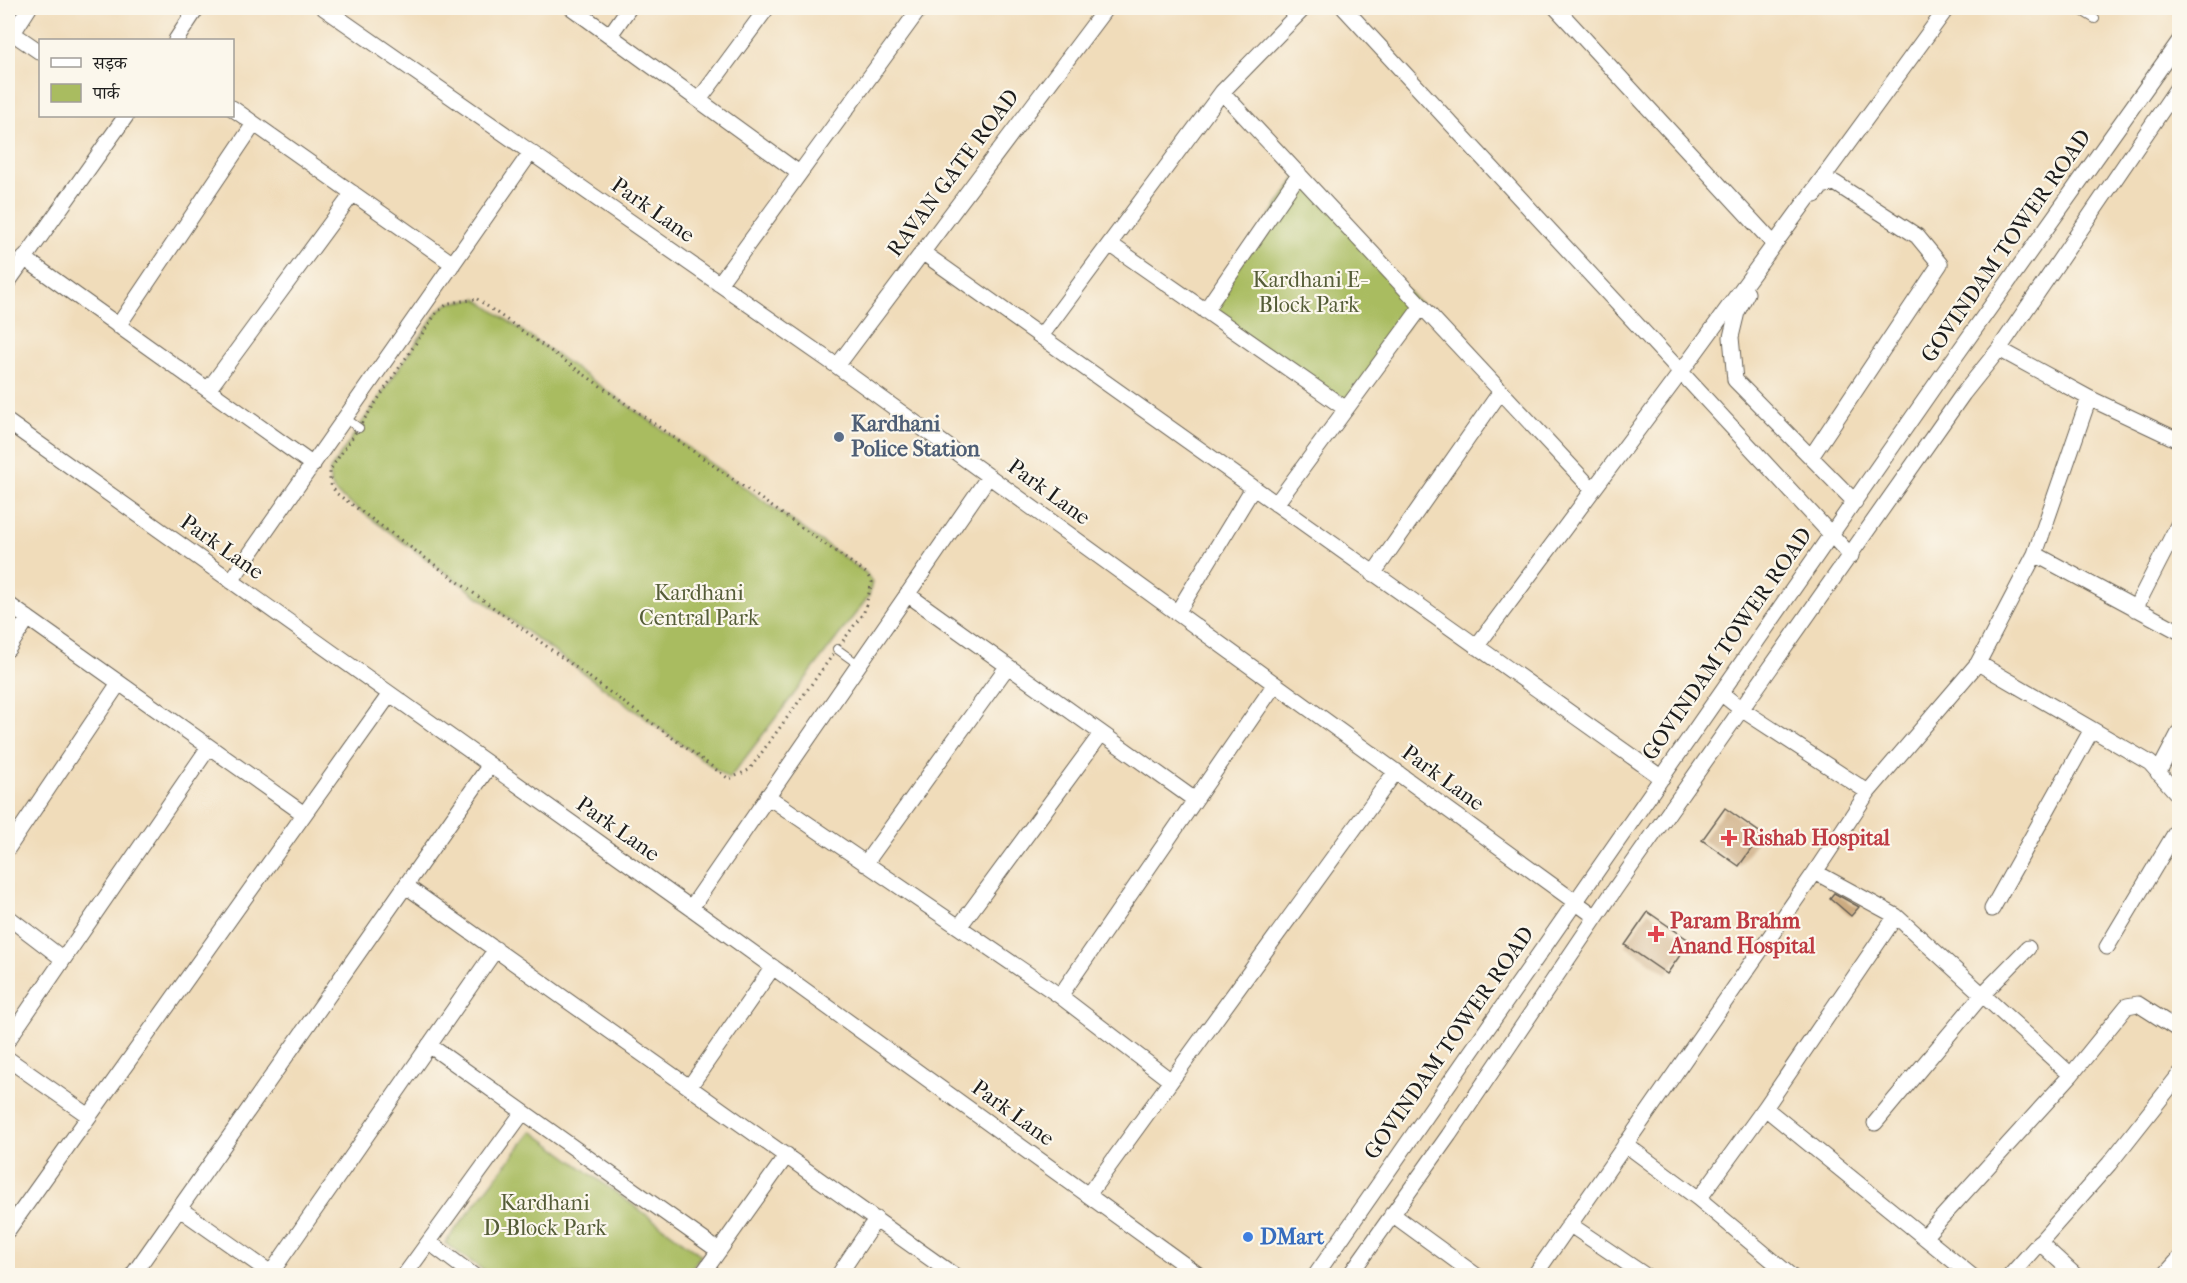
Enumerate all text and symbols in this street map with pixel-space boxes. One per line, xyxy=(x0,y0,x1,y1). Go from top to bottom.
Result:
legend xyxy=(39,39,234,117)
text: सड़क xyxy=(92,53,128,74)
text: पार्क xyxy=(92,83,121,104)
street label: RAVAN GATE ROAD xyxy=(881,84,1025,262)
street label: GOVINDAM TOWER ROAD xyxy=(1916,125,2096,367)
street label: Park Lane xyxy=(606,172,700,248)
park label: Kardhani E- Block Park xyxy=(1252,267,1369,318)
place label: Kardhani Police Station xyxy=(851,411,980,462)
marker: Kardhani Police Station xyxy=(832,430,846,444)
street label: Park Lane xyxy=(1003,453,1095,531)
street label: Park Lane xyxy=(175,509,269,585)
street label: GOVINDAM TOWER ROAD xyxy=(1637,523,1817,765)
park label: Kardhani Central Park xyxy=(639,580,760,631)
street label: Park Lane xyxy=(1397,739,1489,817)
street label: Park Lane xyxy=(571,791,665,867)
place label: Rishab Hospital xyxy=(1742,825,1891,851)
marker: Rishab Hospital xyxy=(1720,829,1738,847)
place label: Param Brahm Anand Hospital xyxy=(1668,908,1816,959)
street label: GOVINDAM TOWER ROAD xyxy=(1359,922,1539,1164)
marker: Param Brahm Anand Hospital xyxy=(1647,925,1665,943)
street label: Park Lane xyxy=(967,1074,1059,1152)
park label: Kardhani D-Block Park xyxy=(483,1190,607,1241)
place label: DMart xyxy=(1260,1224,1325,1250)
marker: DMart xyxy=(1241,1230,1255,1244)

